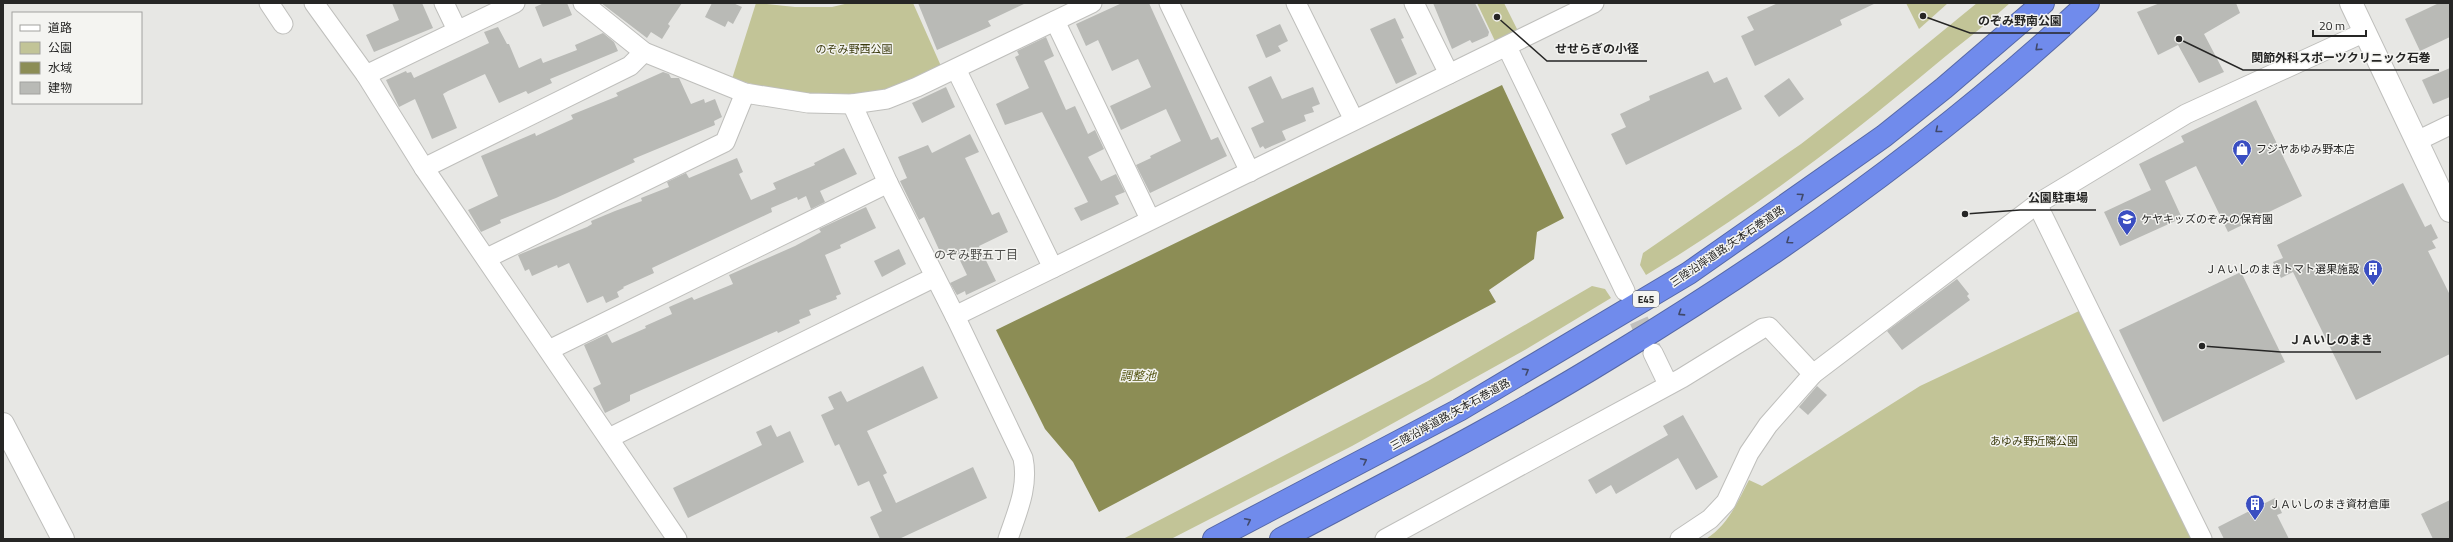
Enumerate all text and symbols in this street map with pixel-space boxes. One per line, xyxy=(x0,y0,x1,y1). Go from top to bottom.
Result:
callout: のぞみ野南公園 xyxy=(1970,9,2070,33)
text: のぞみ野南公園 xyxy=(1978,11,2062,30)
legend xyxy=(12,12,142,104)
scale bar xyxy=(2313,12,2366,38)
text: 20 m xyxy=(2319,16,2345,35)
text: 道路 xyxy=(48,18,72,37)
callout: せせらぎの小径 xyxy=(1547,37,1647,61)
text: 公園 xyxy=(48,38,72,57)
text: せせらぎの小径 xyxy=(1555,39,1639,58)
park label: のぞみ野西公園 xyxy=(816,41,893,57)
one-way arrow xyxy=(2036,43,2043,50)
callout: 関節外科スポーツクリニック石巻 xyxy=(2243,46,2439,70)
text: 関節外科スポーツクリニック石巻 xyxy=(2251,48,2431,67)
text: 水域 xyxy=(48,58,72,77)
text: 建物 xyxy=(48,78,72,97)
one-way arrow xyxy=(1935,125,1943,132)
shop icon: フジヤあゆみ野本店 xyxy=(2231,138,2253,166)
place label: フジヤあゆみ野本店 xyxy=(2256,141,2355,157)
callout: 公園駐車場 xyxy=(2020,186,2096,210)
text: 公園駐車場 xyxy=(2028,188,2088,207)
one-way arrow xyxy=(1797,193,1804,201)
street label: 三陸沿岸道路;矢本石巻道路 xyxy=(1667,202,1787,290)
school or university icon: ケヤキッズのぞみの保育園 xyxy=(2116,208,2138,236)
place label: ケヤキッズのぞみの保育園 xyxy=(2141,211,2273,227)
one-way arrow xyxy=(1786,236,1793,244)
district label: のぞみ野五丁目 xyxy=(934,245,1018,264)
building icon: ＪＡいしのまきトマト選果施設 xyxy=(2362,258,2384,286)
place label: ＪＡいしのまきトマト選果施設 xyxy=(2205,261,2359,277)
road number: E45 xyxy=(1633,291,1659,307)
one-way arrow xyxy=(1678,308,1685,316)
callout: ＪＡいしのまき xyxy=(2281,328,2381,352)
text: ＪＡいしのまき xyxy=(2289,330,2373,349)
water label: 調整池 xyxy=(1120,366,1157,385)
one-way arrow xyxy=(1522,368,1529,375)
street label: 三陸沿岸道路;矢本石巻道路 xyxy=(1387,374,1513,454)
park label: あゆみ野近隣公園 xyxy=(1990,433,2078,449)
one-way arrow xyxy=(1359,458,1367,466)
building icon: ＪＡいしのまき資材倉庫 xyxy=(2244,493,2266,521)
place label: ＪＡいしのまき資材倉庫 xyxy=(2269,496,2390,512)
one-way arrow xyxy=(1244,518,1251,526)

